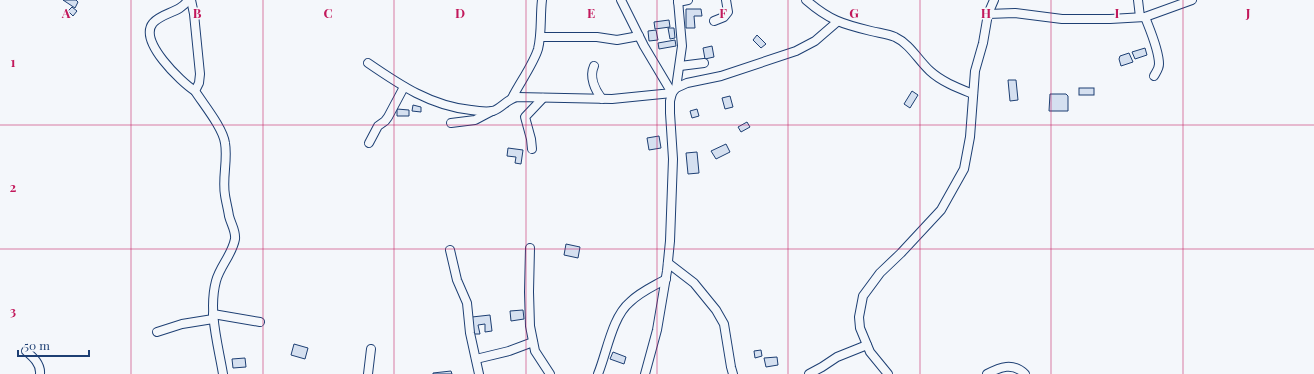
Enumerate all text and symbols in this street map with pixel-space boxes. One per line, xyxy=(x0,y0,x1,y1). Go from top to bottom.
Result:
text: A xyxy=(61,4,71,21)
text: B xyxy=(193,4,202,21)
text: C xyxy=(323,4,333,21)
text: D xyxy=(455,4,465,21)
text: E xyxy=(587,4,595,21)
text: F xyxy=(719,4,727,21)
text: G xyxy=(849,4,859,21)
text: H xyxy=(981,4,991,21)
text: I xyxy=(1115,4,1120,21)
text: J xyxy=(1245,4,1251,21)
text: 1 xyxy=(11,53,16,70)
text: 2 xyxy=(10,178,17,195)
text: 3 xyxy=(10,302,16,319)
scale bar xyxy=(18,332,89,358)
text: 50 m xyxy=(24,337,50,353)

